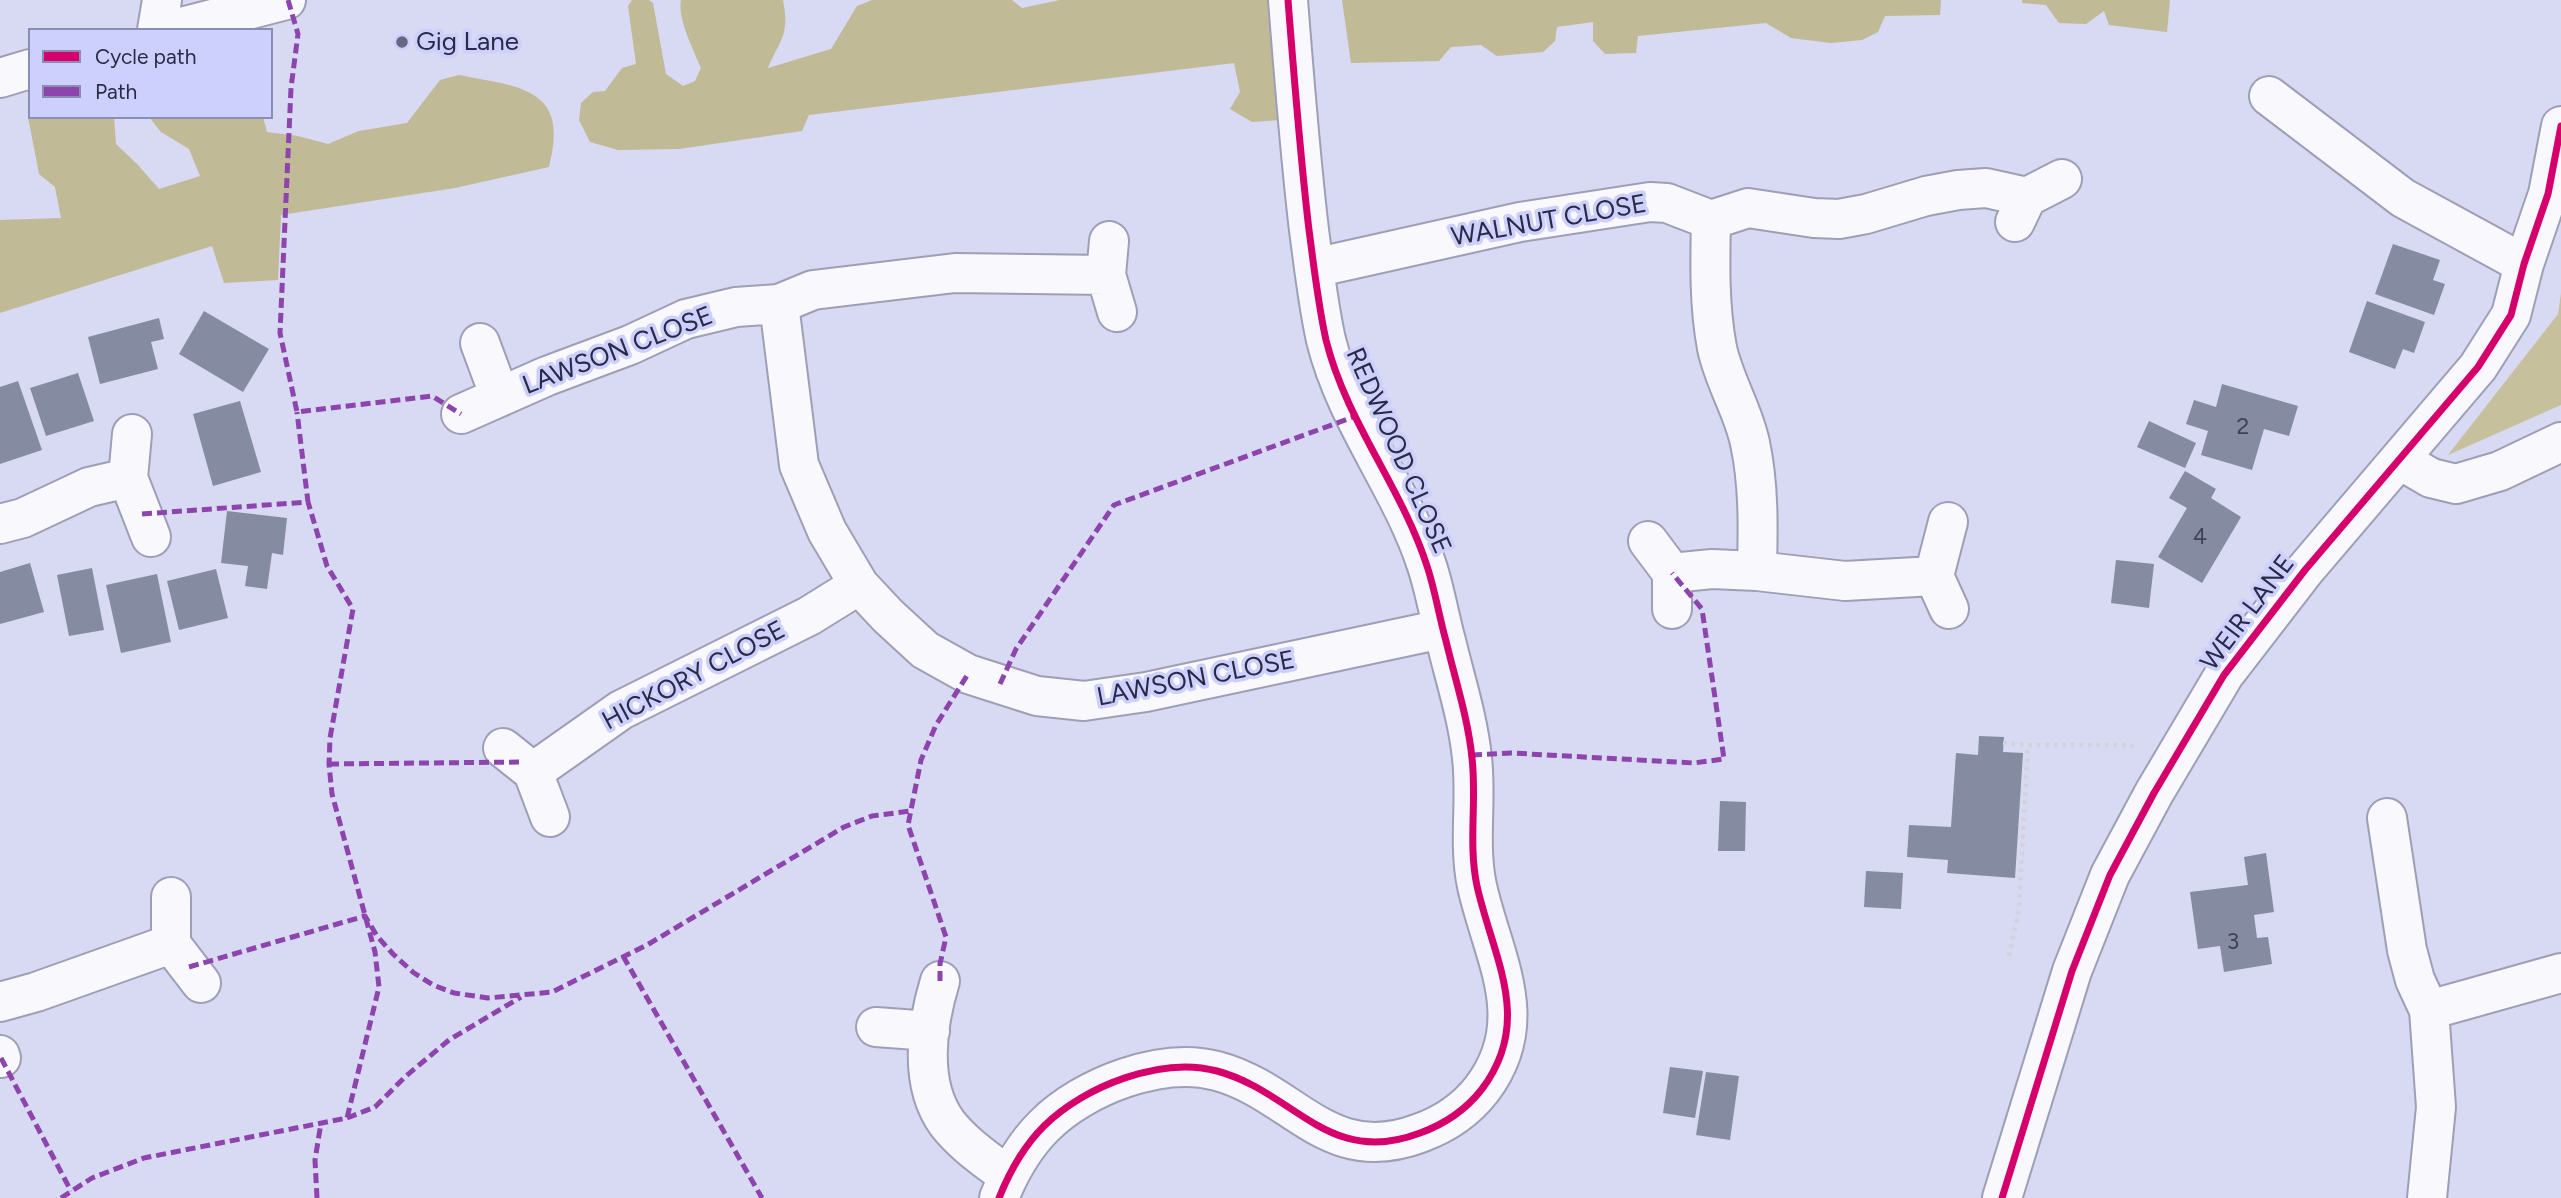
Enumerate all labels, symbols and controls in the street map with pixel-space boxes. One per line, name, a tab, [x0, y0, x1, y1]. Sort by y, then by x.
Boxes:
place label: Gig Lane	[416, 26, 519, 58]
legend	[28, 28, 273, 119]
marker: Gig Lane	[394, 34, 410, 50]
text: Cycle path	[95, 44, 196, 69]
text: Path	[95, 79, 137, 104]
street label: WALNUT CLOSE	[1449, 188, 1649, 254]
street label: LAWSON CLOSE	[518, 300, 718, 402]
street label: REDWOOD CLOSE	[1339, 343, 1457, 559]
house number: 2	[2237, 413, 2249, 441]
house number: 4	[2193, 523, 2207, 551]
street label: WEIR LANE	[2194, 549, 2302, 677]
street label: HICKORY CLOSE	[597, 615, 791, 737]
street label: LAWSON CLOSE	[1094, 644, 1298, 714]
house number: 3	[2227, 928, 2239, 956]

